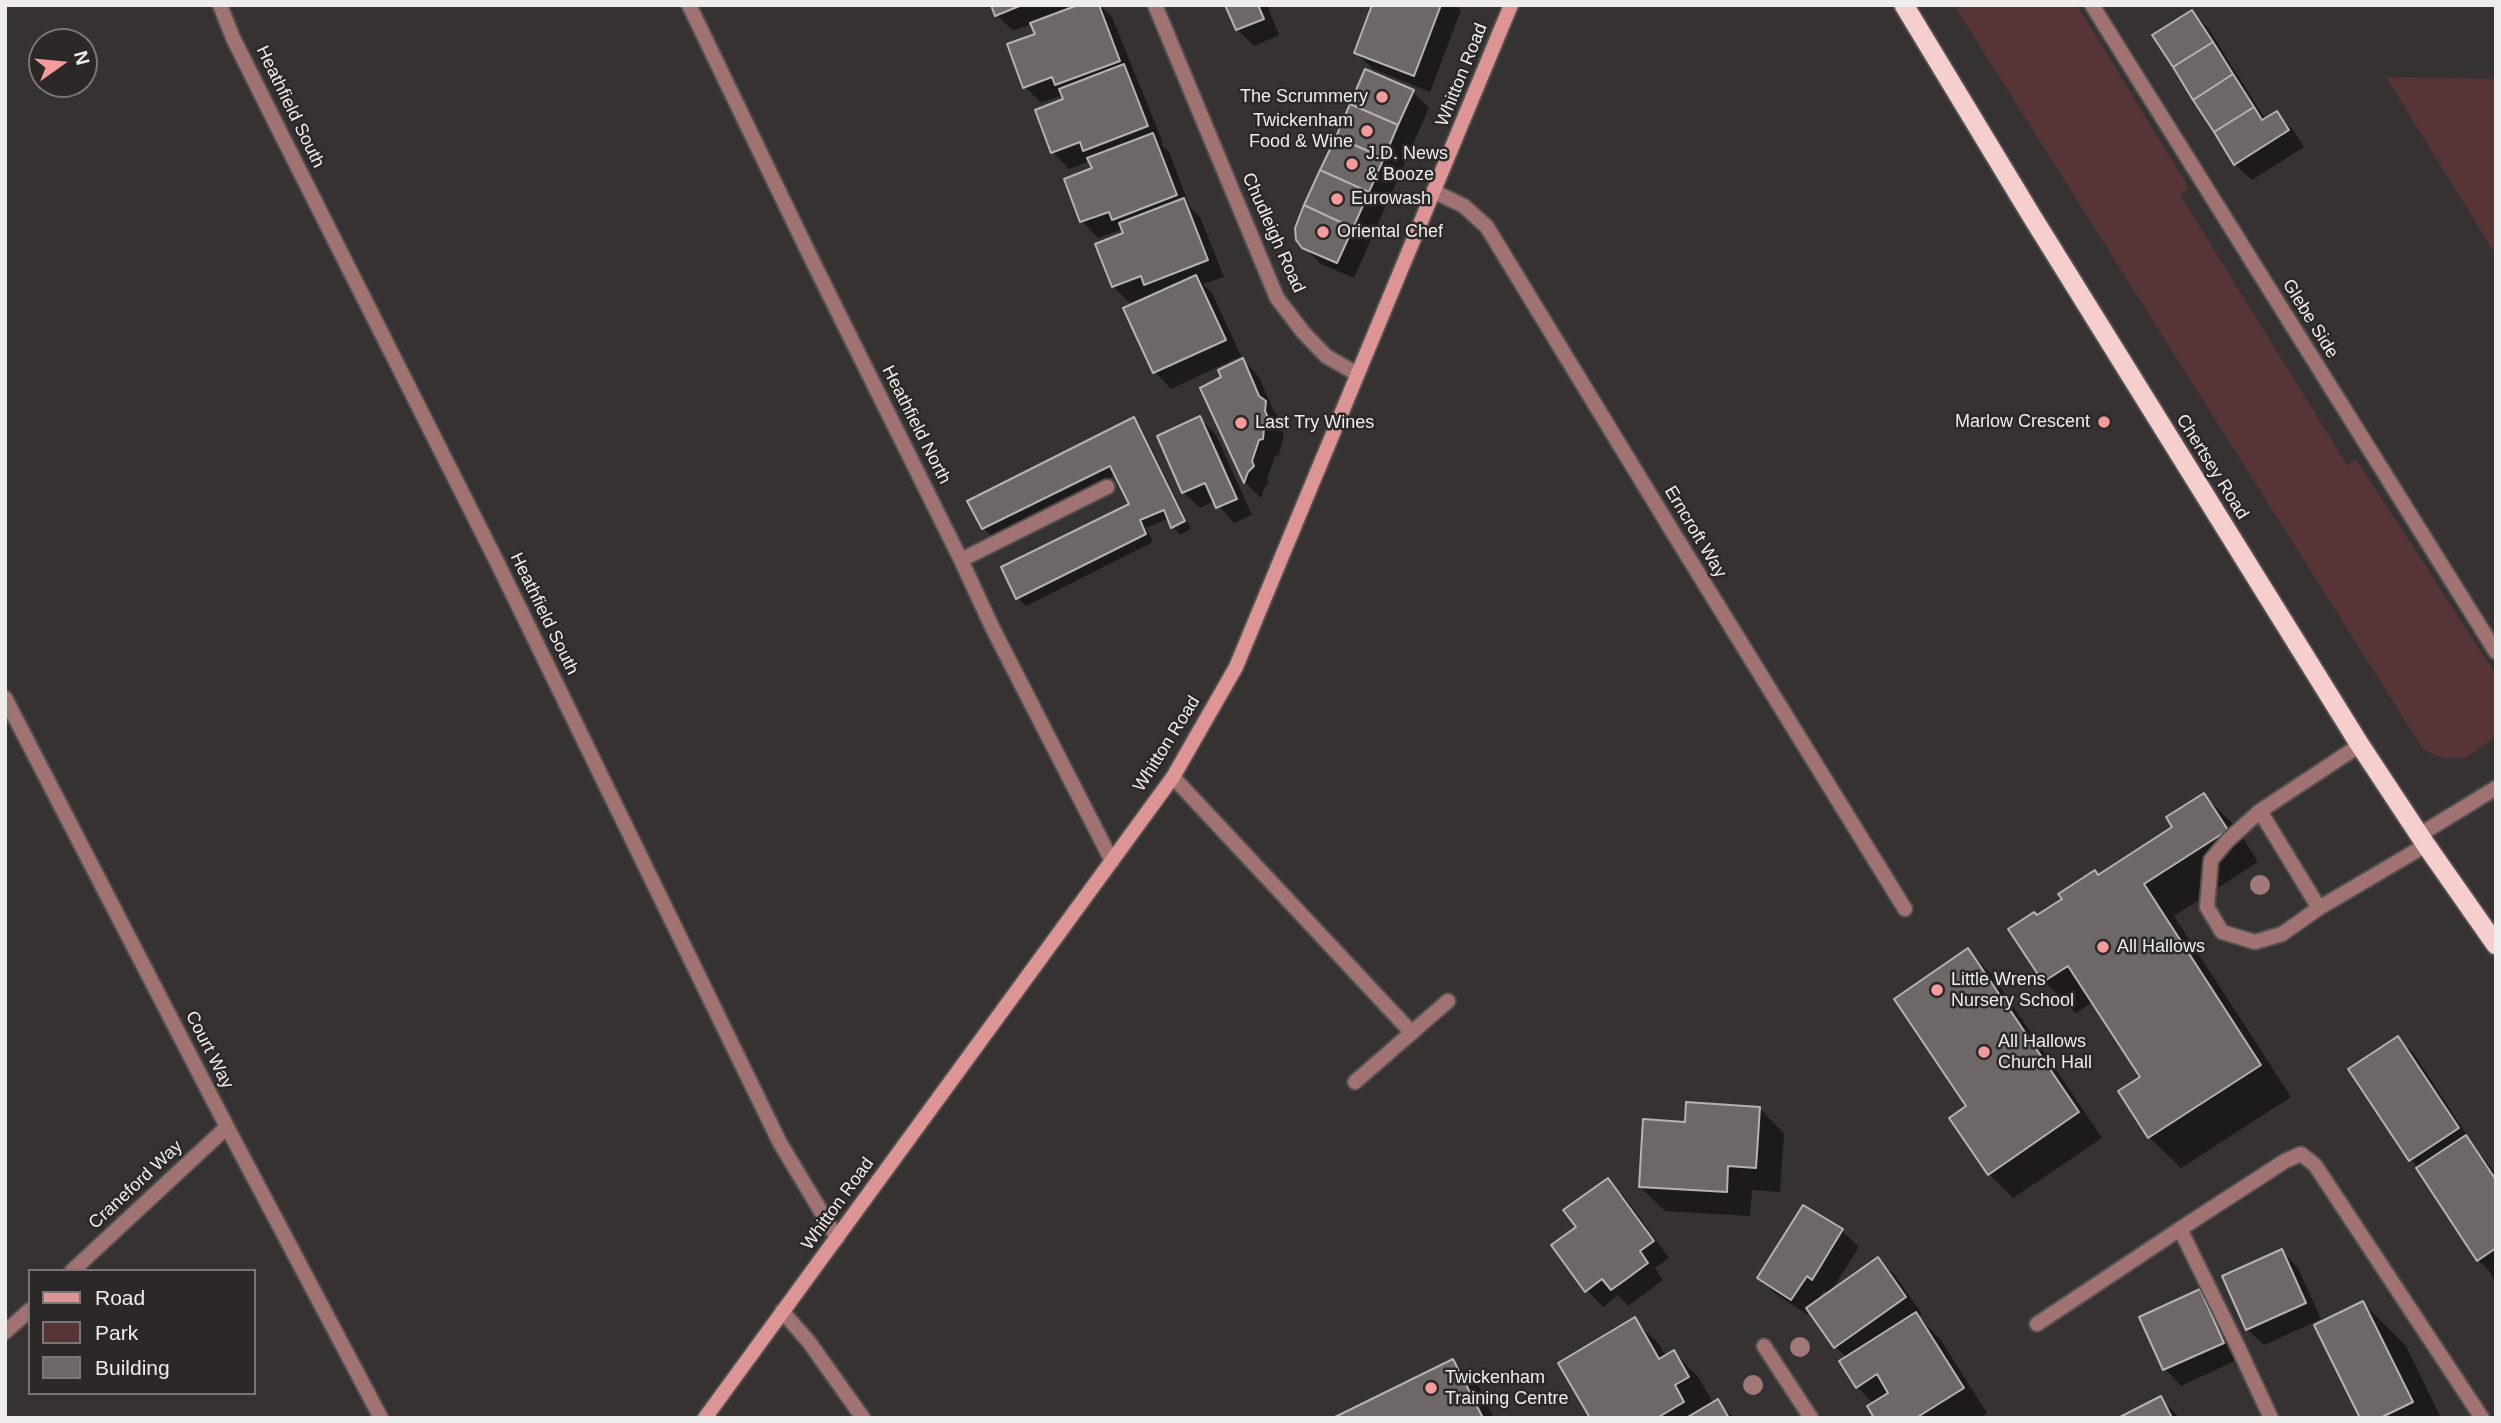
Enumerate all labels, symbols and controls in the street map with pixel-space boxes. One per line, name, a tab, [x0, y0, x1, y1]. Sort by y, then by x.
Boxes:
street label: Whitton Road	[1432, 20, 1492, 130]
north arrow	[28, 28, 98, 98]
street label: Heathfield South	[251, 42, 329, 172]
text: N	[70, 49, 94, 67]
place label: The Scrummery	[1240, 86, 1368, 108]
marker: The Scrummery	[1374, 89, 1390, 105]
place label: Twickenham Food & Wine	[1249, 110, 1353, 152]
marker: Twickenham Food & Wine	[1359, 123, 1375, 139]
place label: J.D. News & Booze	[1366, 143, 1448, 186]
marker: J.D. News & Booze	[1344, 156, 1360, 172]
street label: Chudleigh Road	[1237, 170, 1309, 296]
place label: Eurowash	[1351, 188, 1431, 210]
marker: Eurowash	[1329, 191, 1345, 207]
place label: Oriental Chef	[1337, 221, 1443, 243]
marker: Oriental Chef	[1315, 224, 1331, 240]
street label: Glebe Side	[2277, 276, 2343, 362]
street label: Heathfield North	[877, 362, 955, 488]
street label: Chertsey Road	[2171, 410, 2253, 524]
place label: Marlow Crescent	[1955, 411, 2090, 433]
place label: Last Try Wines	[1255, 412, 1374, 434]
marker: Marlow Crescent	[2096, 414, 2112, 430]
marker: Last Try Wines	[1233, 415, 1249, 431]
street label: Erncroft Way	[1659, 482, 1731, 582]
street label: Heathfield South	[505, 549, 583, 679]
street label: Whitton Road	[1129, 692, 1205, 796]
place label: All Hallows	[2117, 936, 2205, 958]
marker: All Hallows	[2095, 939, 2111, 955]
place label: Little Wrens Nursery School	[1951, 969, 2074, 1012]
marker: Little Wrens Nursery School	[1929, 982, 1945, 998]
street label: Court Way	[180, 1008, 238, 1092]
place label: All Hallows Church Hall	[1998, 1031, 2092, 1074]
marker: All Hallows Church Hall	[1976, 1044, 1992, 1060]
street label: Craneford Way	[85, 1136, 187, 1234]
street label: Whitton Road	[797, 1154, 879, 1254]
legend	[28, 1269, 256, 1395]
text: Road	[95, 1286, 145, 1309]
text: Park	[95, 1321, 138, 1344]
text: Building	[95, 1356, 170, 1379]
place label: Twickenham Training Centre	[1445, 1367, 1568, 1410]
marker: Twickenham Training Centre	[1423, 1380, 1439, 1396]

